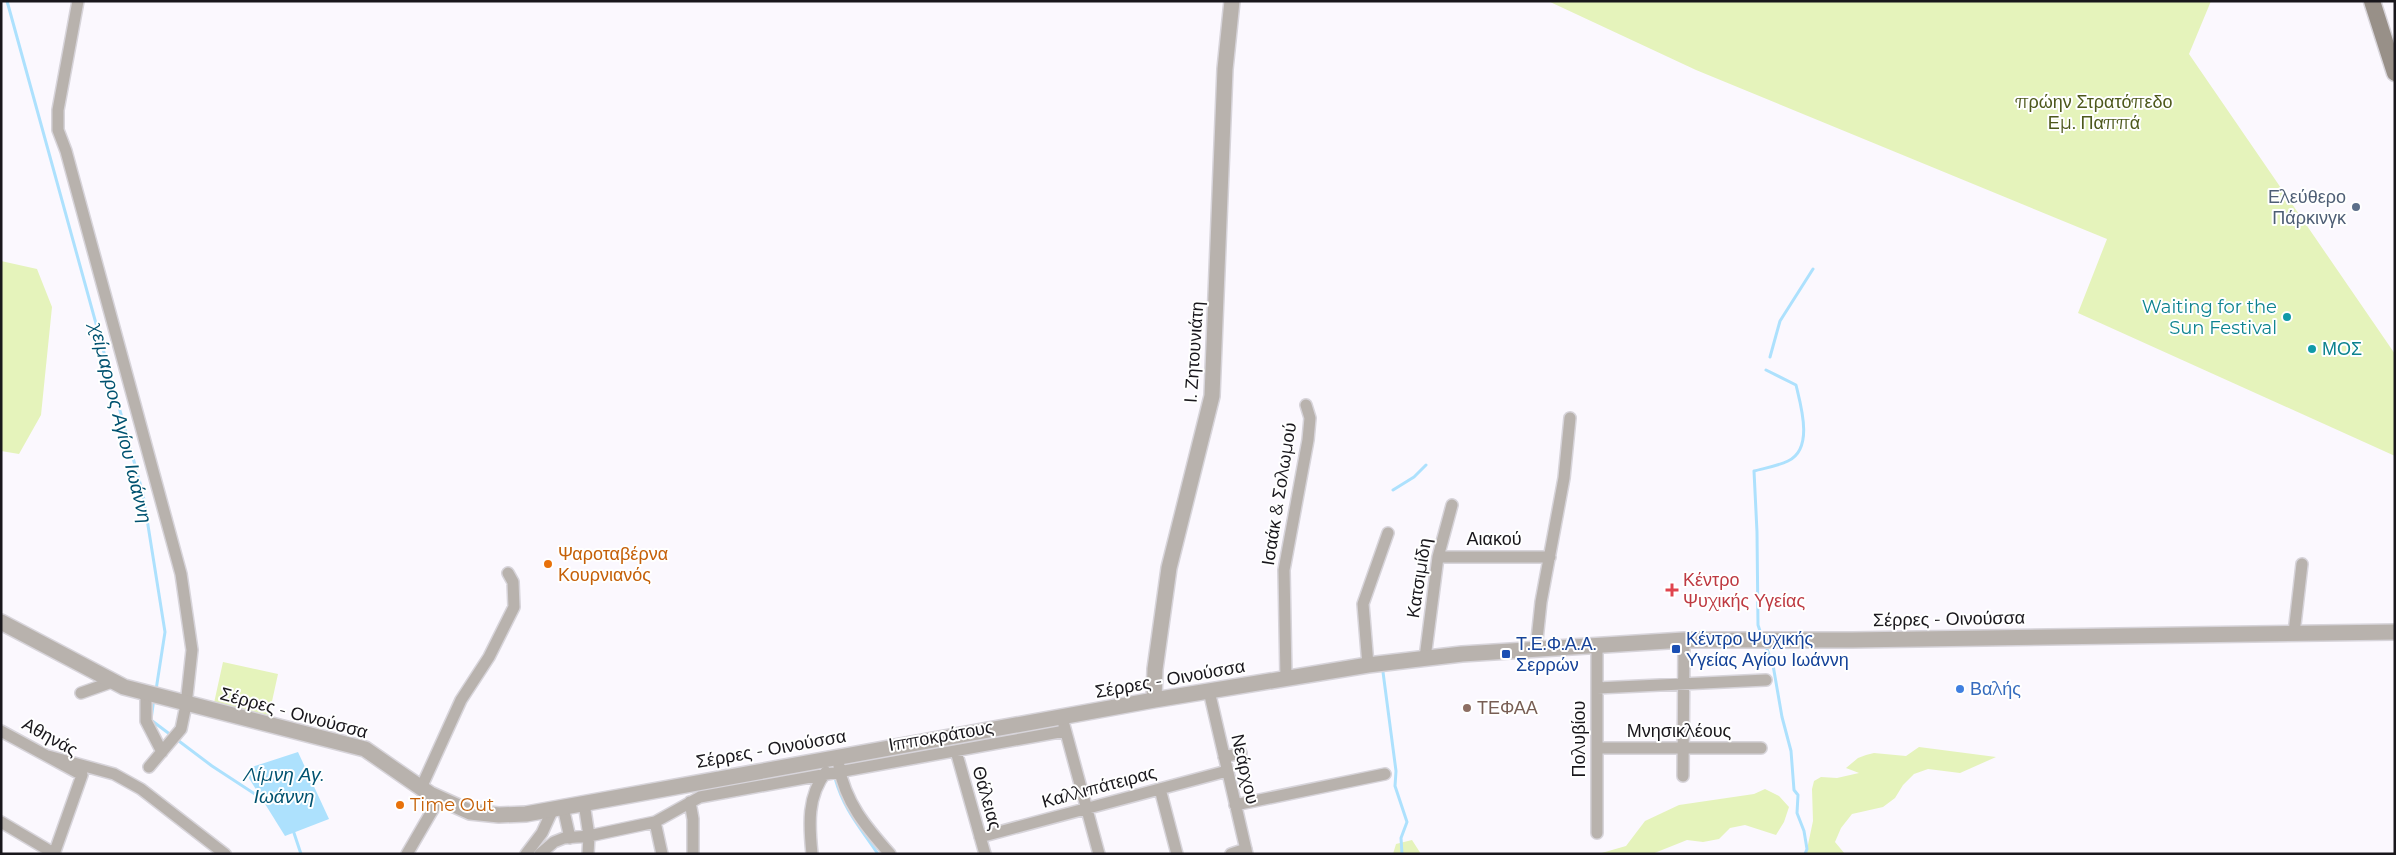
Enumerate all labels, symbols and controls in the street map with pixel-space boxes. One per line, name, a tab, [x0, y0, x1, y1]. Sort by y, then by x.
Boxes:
park label: πρώην Στρατόπεδο Εμ. Παππά	[2014, 91, 2173, 134]
place label: Ελεύθερο Πάρκινγκ	[2268, 186, 2347, 229]
marker: Ελεύθερο Πάρκινγκ	[2350, 201, 2362, 213]
place label: Waiting for the Sun Festival	[2142, 296, 2277, 339]
street label: Ι. Ζητουνιάτη	[1179, 300, 1209, 404]
marker: Waiting for the Sun Festival	[2281, 311, 2293, 323]
water label: χείμαρρος Αγίου Ιωάννη	[84, 319, 157, 525]
place label: ΜΟΣ	[2322, 338, 2362, 360]
marker: ΜΟΣ	[2306, 343, 2318, 355]
street label: Ισαάκ & Σολωμού	[1257, 421, 1301, 567]
street label: Αιακού	[1466, 528, 1522, 550]
street label: Κατσιμίδη	[1402, 537, 1436, 619]
place label: Ψαροταβέρνα Κουρνιανός	[558, 543, 668, 586]
marker: Ψαροταβέρνα Κουρνιανός	[542, 558, 554, 570]
place label: Κέντρο Ψυχικής Υγείας	[1683, 569, 1805, 612]
marker: Κέντρο Ψυχικής Υγείας	[1665, 583, 1679, 597]
street label: Σέρρες - Οινούσσα	[1873, 607, 2025, 631]
place label: Κέντρο Ψυχικής Υγείας Αγίου Ιωάννη	[1686, 628, 1849, 671]
place label: Τ.Ε.Φ.Α.Α. Σερρών	[1516, 633, 1596, 676]
marker: Κέντρο Ψυχικής Υγείας Αγίου Ιωάννη	[1670, 643, 1682, 655]
marker: Τ.Ε.Φ.Α.Α. Σερρών	[1500, 648, 1512, 660]
street label: Σέρρες - Οινούσσα	[1093, 655, 1247, 703]
place label: Βαλής	[1970, 678, 2021, 700]
street label: Σέρρες - Οινούσσα	[218, 683, 370, 743]
marker: Βαλής	[1954, 683, 1966, 695]
place label: ΤΕΦΑΑ	[1477, 697, 1538, 719]
street label: Πολυβίου	[1568, 701, 1590, 777]
marker: ΤΕΦΑΑ	[1461, 702, 1473, 714]
street label: Αθηνάς	[18, 713, 82, 761]
street label: Ιπποκράτους	[887, 716, 995, 756]
street label: Μνησικλέους	[1627, 720, 1732, 742]
street label: Σέρρες - Οινούσσα	[694, 725, 848, 773]
street label: Νεάρχου	[1226, 732, 1264, 806]
street label: Καλλιπάτειρας	[1039, 761, 1159, 813]
water label: Λίμνη Αγ. Ιωάννη	[242, 763, 325, 808]
street label: Θάλειας	[967, 764, 1007, 833]
place label: Time Out	[410, 794, 494, 816]
marker: Time Out	[394, 799, 406, 811]

